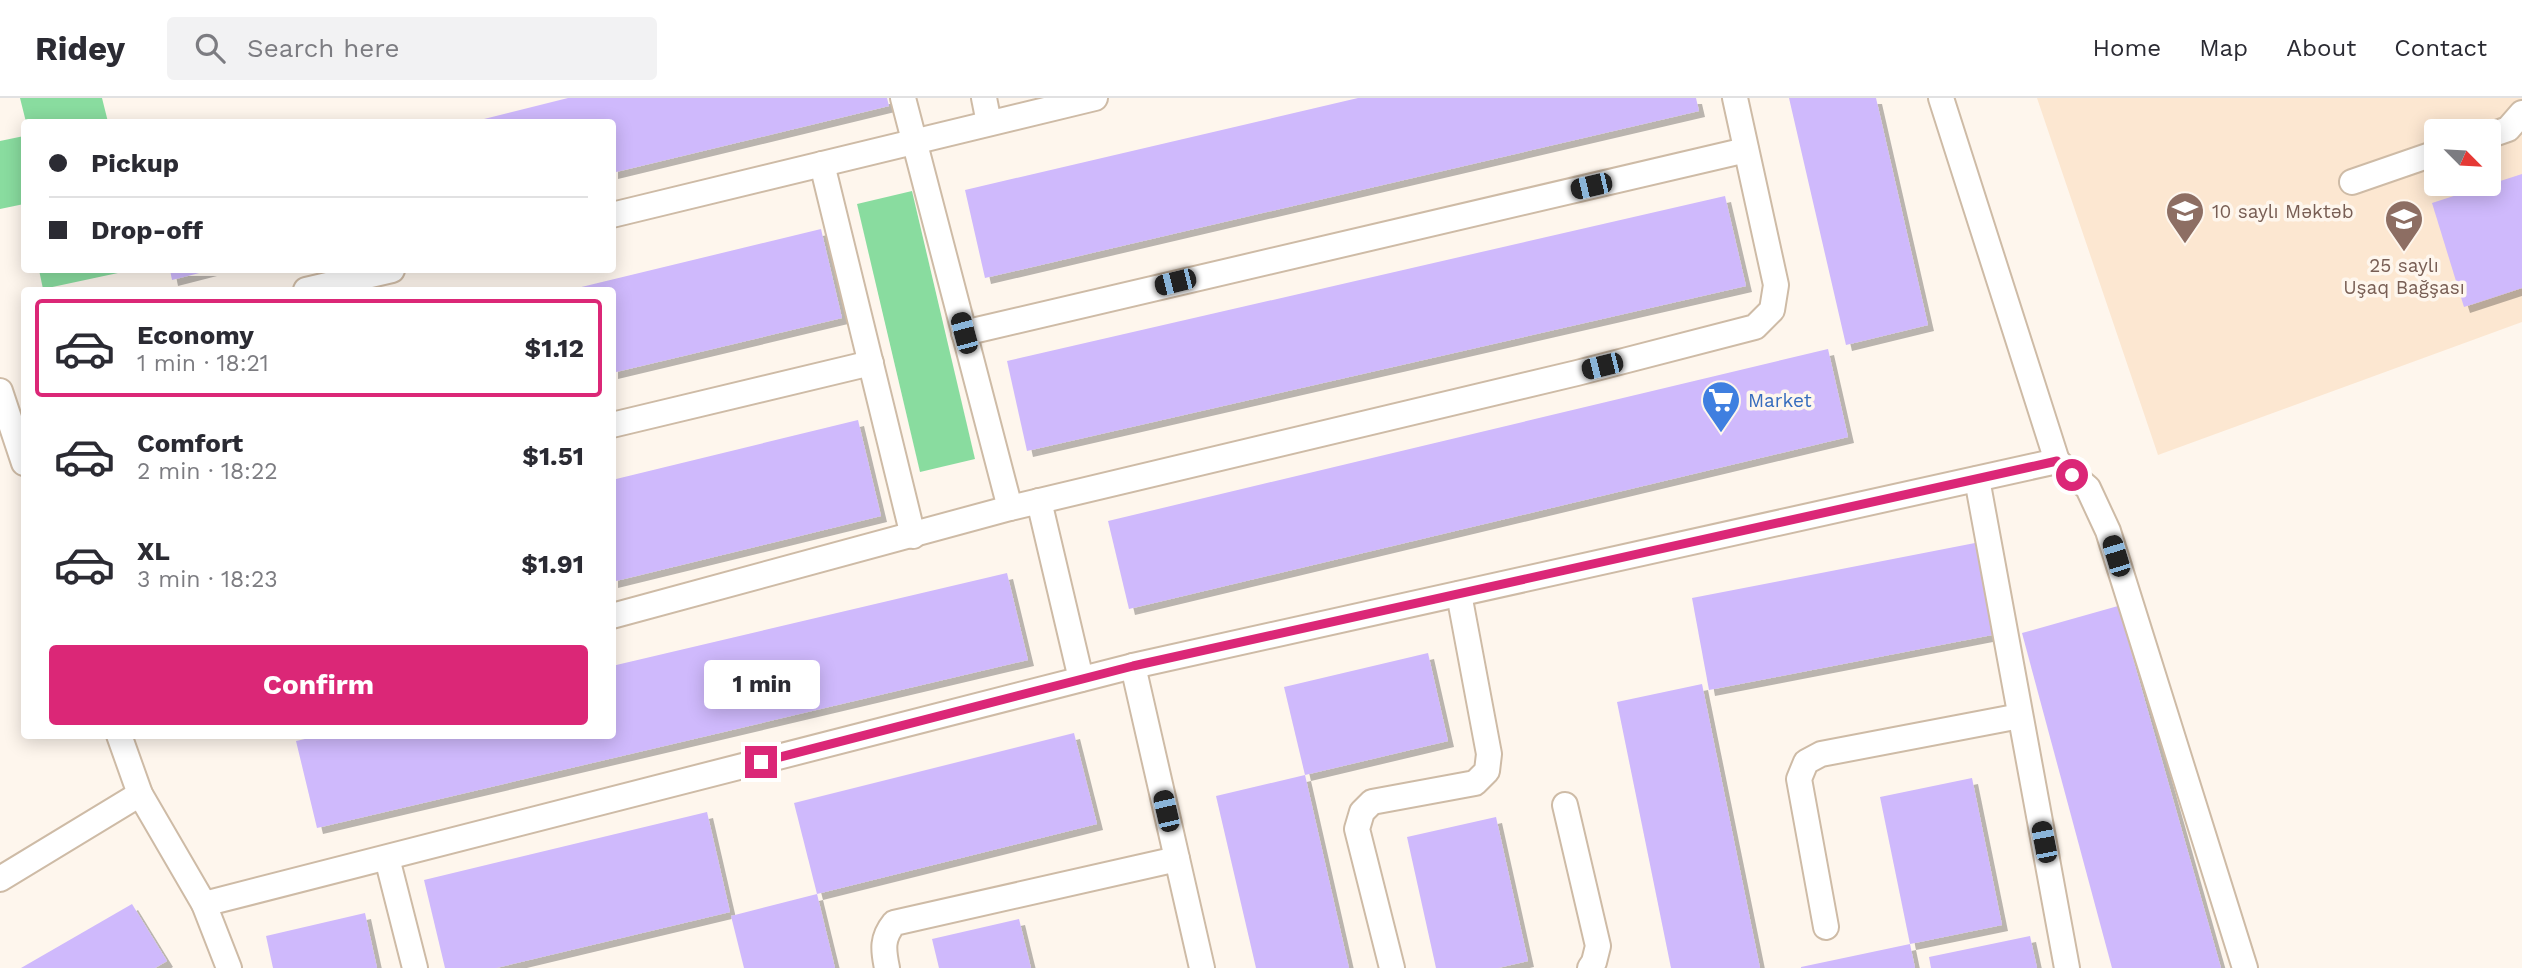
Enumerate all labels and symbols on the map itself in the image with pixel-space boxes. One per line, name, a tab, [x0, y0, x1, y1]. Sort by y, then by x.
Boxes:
north arrow	[2424, 119, 2501, 196]
car	[1569, 171, 1614, 201]
school or university icon: 10 saylı Məktəb	[2164, 190, 2206, 245]
school or university icon: 25 saylı Uşaq Bağşası	[2383, 198, 2425, 253]
place label: 10 saylı Məktəb	[2212, 200, 2354, 223]
place label: 25 saylı Uşaq Bağşası	[2343, 254, 2465, 299]
car	[1153, 267, 1198, 297]
car	[949, 310, 980, 356]
car	[1580, 351, 1625, 381]
supermarket icon: Market	[1700, 379, 1742, 434]
place label: Market	[1748, 389, 1812, 412]
route start	[2056, 459, 2088, 491]
car	[2100, 533, 2133, 579]
callout: 1 min	[703, 660, 819, 710]
route end	[745, 746, 777, 778]
car	[1152, 788, 1181, 834]
car	[2030, 819, 2059, 865]

